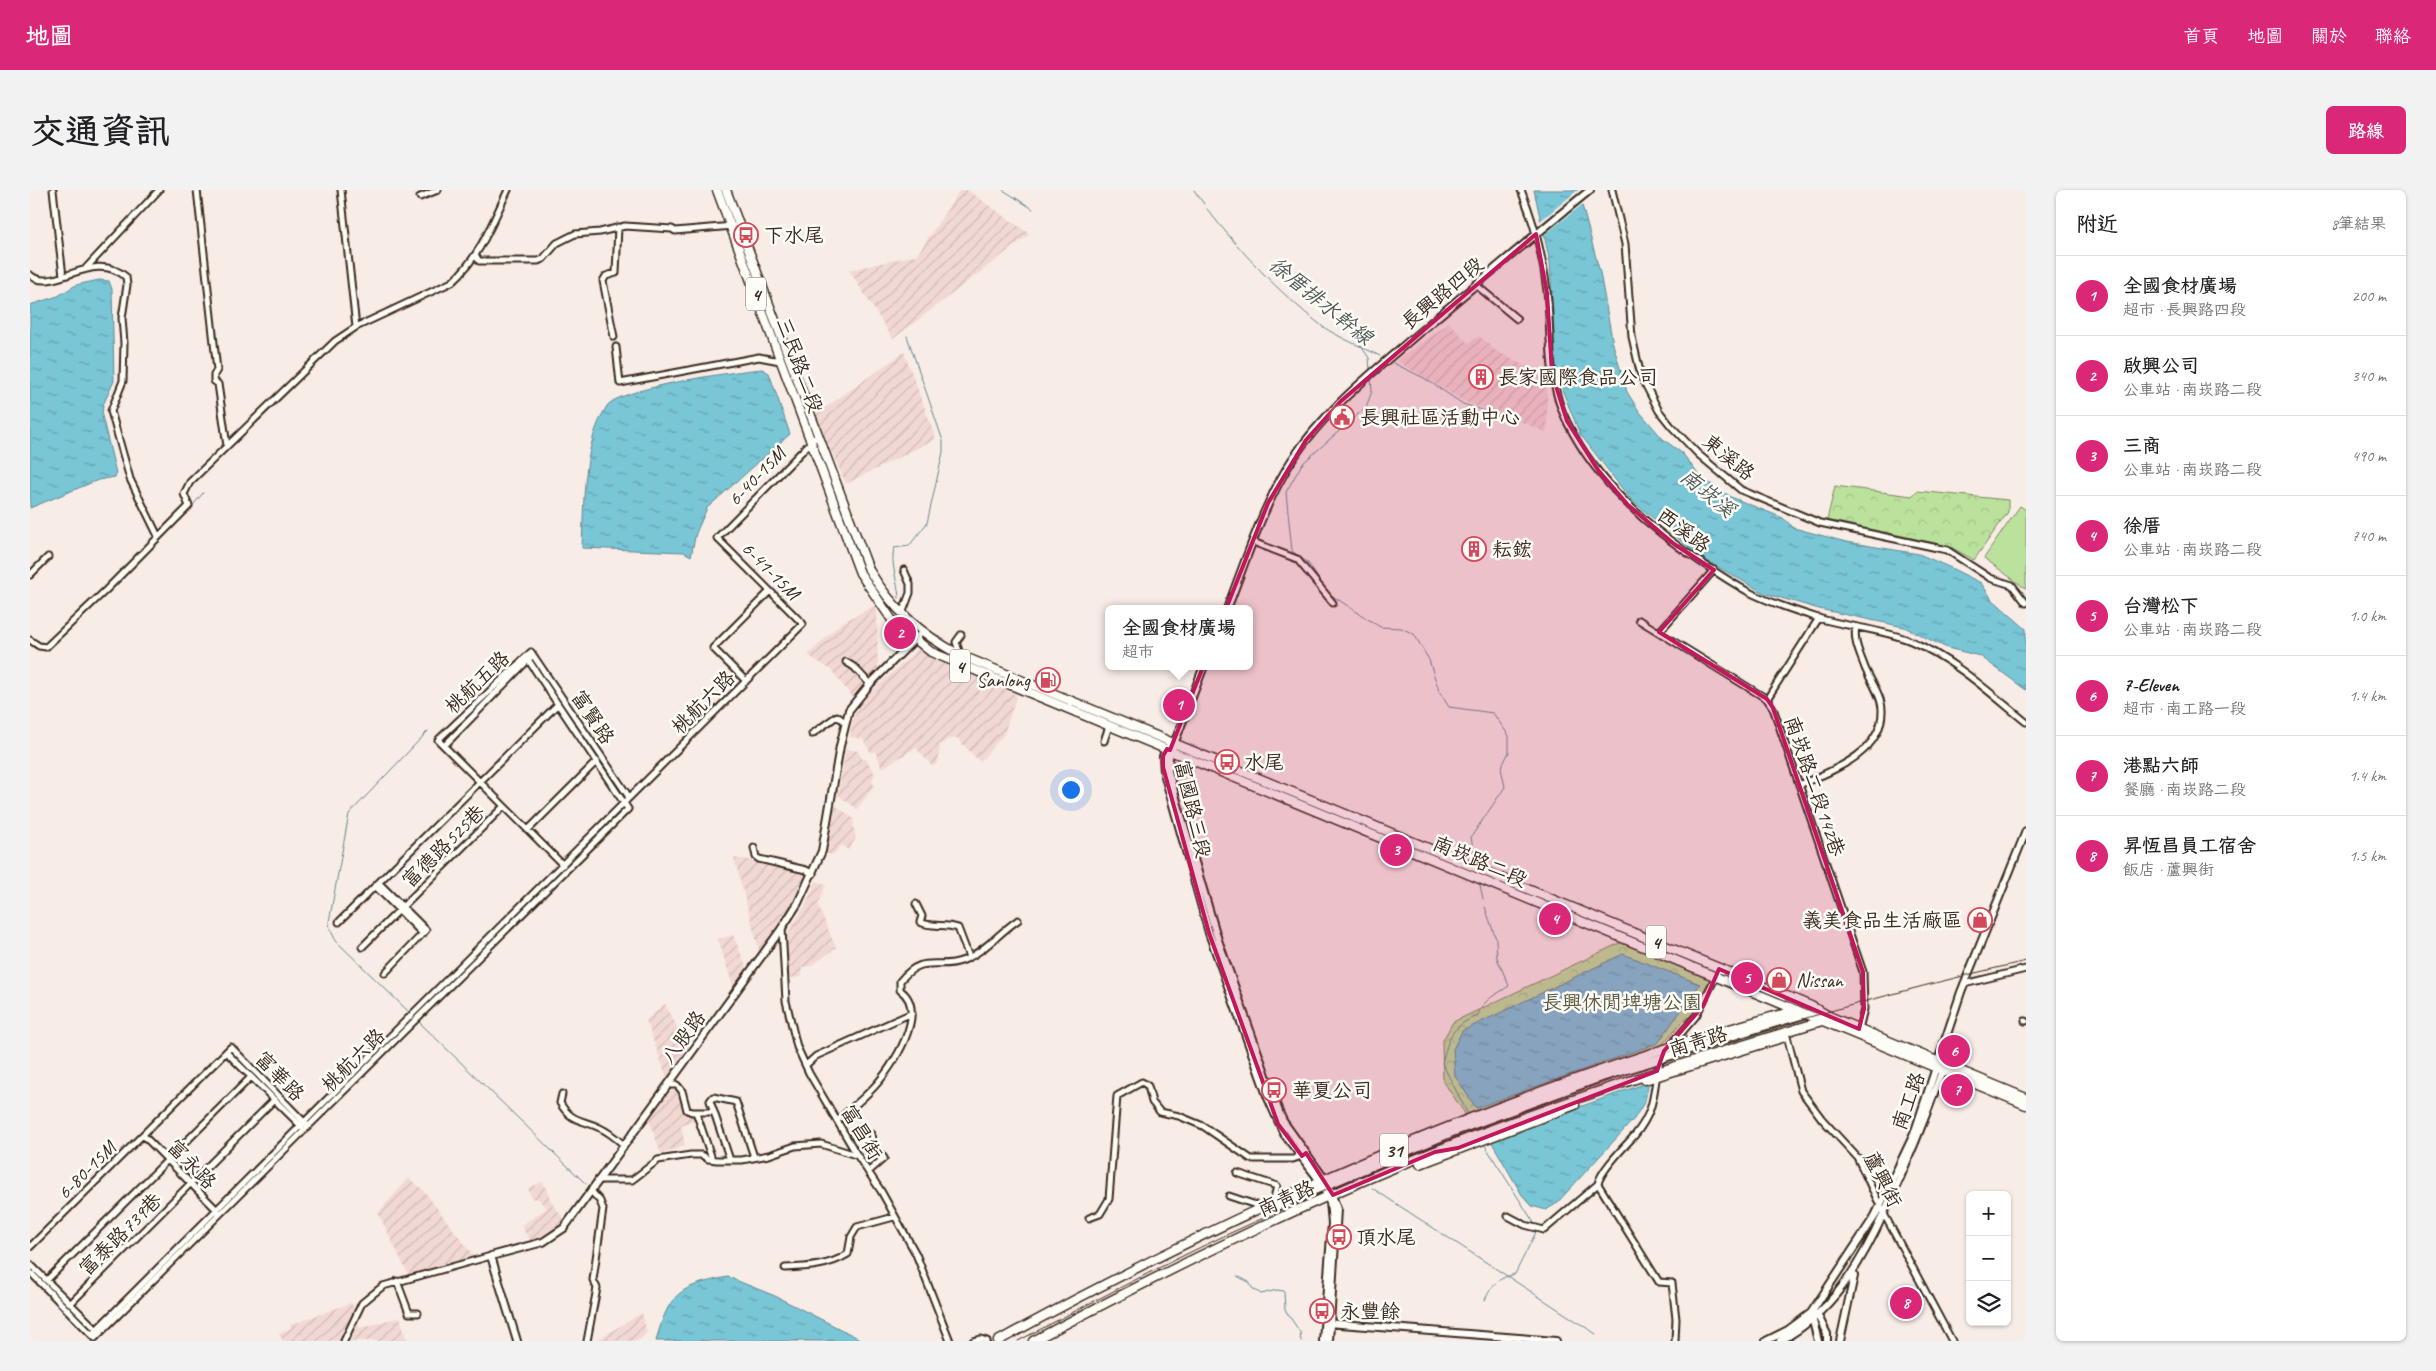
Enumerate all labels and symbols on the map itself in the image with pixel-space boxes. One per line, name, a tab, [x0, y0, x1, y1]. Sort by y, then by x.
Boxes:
bus stop icon: 下水尾	[733, 222, 759, 248]
place label: 下水尾	[764, 223, 824, 248]
water label: 徐厝排水幹線	[1264, 251, 1379, 351]
street label: 長興路四段	[1396, 252, 1489, 335]
road number: 4	[746, 278, 766, 310]
street label: 三民路二段	[771, 314, 828, 416]
building icon: 長家國際食品公司	[1468, 364, 1494, 390]
place label: 長家國際食品公司	[1498, 365, 1658, 390]
public building icon: 長興社區活動中心	[1329, 404, 1355, 430]
place label: 長興社區活動中心	[1360, 405, 1520, 430]
street label: 東溪路	[1698, 429, 1761, 487]
street label: 6-40-15M	[722, 440, 792, 511]
water label: 南崁溪	[1675, 463, 1741, 524]
street label: 西溪路	[1652, 502, 1716, 559]
street label: 6-41-15M	[736, 536, 806, 606]
building icon: 耘鋐	[1461, 536, 1487, 562]
place label: 耘鋐	[1492, 537, 1532, 562]
pin: 2	[884, 614, 916, 652]
street label: 桃航五路	[440, 645, 516, 719]
road number: 4	[950, 650, 970, 682]
street label: 桃航六路	[666, 665, 741, 739]
fuel station icon: Sanlong	[1035, 667, 1061, 693]
place label: Sanlong	[976, 668, 1031, 693]
street label: 富賢路	[565, 685, 620, 750]
pin: 1	[1163, 686, 1195, 724]
street label: 南崁路二段142巷	[1779, 713, 1851, 861]
bus stop icon: 水尾	[1214, 749, 1240, 775]
place label: 水尾	[1244, 750, 1284, 775]
street label: 富國路三段	[1169, 758, 1216, 861]
your location	[1058, 777, 1084, 803]
street label: 富德路525巷	[397, 799, 491, 893]
street label: 南崁路二段	[1429, 830, 1531, 893]
pin: 3	[1380, 831, 1412, 869]
pin: 4	[1539, 900, 1571, 938]
shop icon: 義美食品生活廠區	[1967, 907, 1993, 933]
place label: 義美食品生活廠區	[1802, 908, 1962, 933]
road number: 4	[1646, 926, 1666, 959]
pin: 5	[1731, 959, 1763, 997]
shop icon: Nissan	[1766, 967, 1792, 993]
place label: Nissan	[1796, 968, 1844, 993]
park label: 長興休閒埤塘公園	[1542, 990, 1702, 1015]
street label: 八股路	[656, 1005, 712, 1069]
street label: 南青路	[1666, 1020, 1731, 1062]
street label: 桃航六路	[316, 1023, 391, 1097]
pin: 6	[1938, 1032, 1970, 1070]
street label: 富華路	[250, 1046, 310, 1107]
street label: 南工路	[1886, 1068, 1931, 1134]
pin: 7	[1941, 1071, 1973, 1109]
bus stop icon: 華夏公司	[1261, 1077, 1287, 1103]
place label: 華夏公司	[1292, 1078, 1372, 1103]
street label: 富昌街	[835, 1100, 888, 1164]
street label: 富永路	[162, 1134, 222, 1195]
road number: 31	[1380, 1134, 1408, 1166]
street label: 6-80-15M	[52, 1135, 122, 1205]
street label: 蘆興街	[1858, 1147, 1907, 1212]
street label: 南青路	[1254, 1174, 1320, 1222]
street label: 富泰路739巷	[74, 1187, 168, 1281]
bus stop icon: 頂水尾	[1326, 1224, 1352, 1250]
place label: 頂水尾	[1356, 1225, 1416, 1250]
pin: 8	[1890, 1284, 1922, 1322]
bus stop icon: 永豐餘	[1309, 1298, 1335, 1324]
place label: 永豐餘	[1340, 1299, 1400, 1324]

